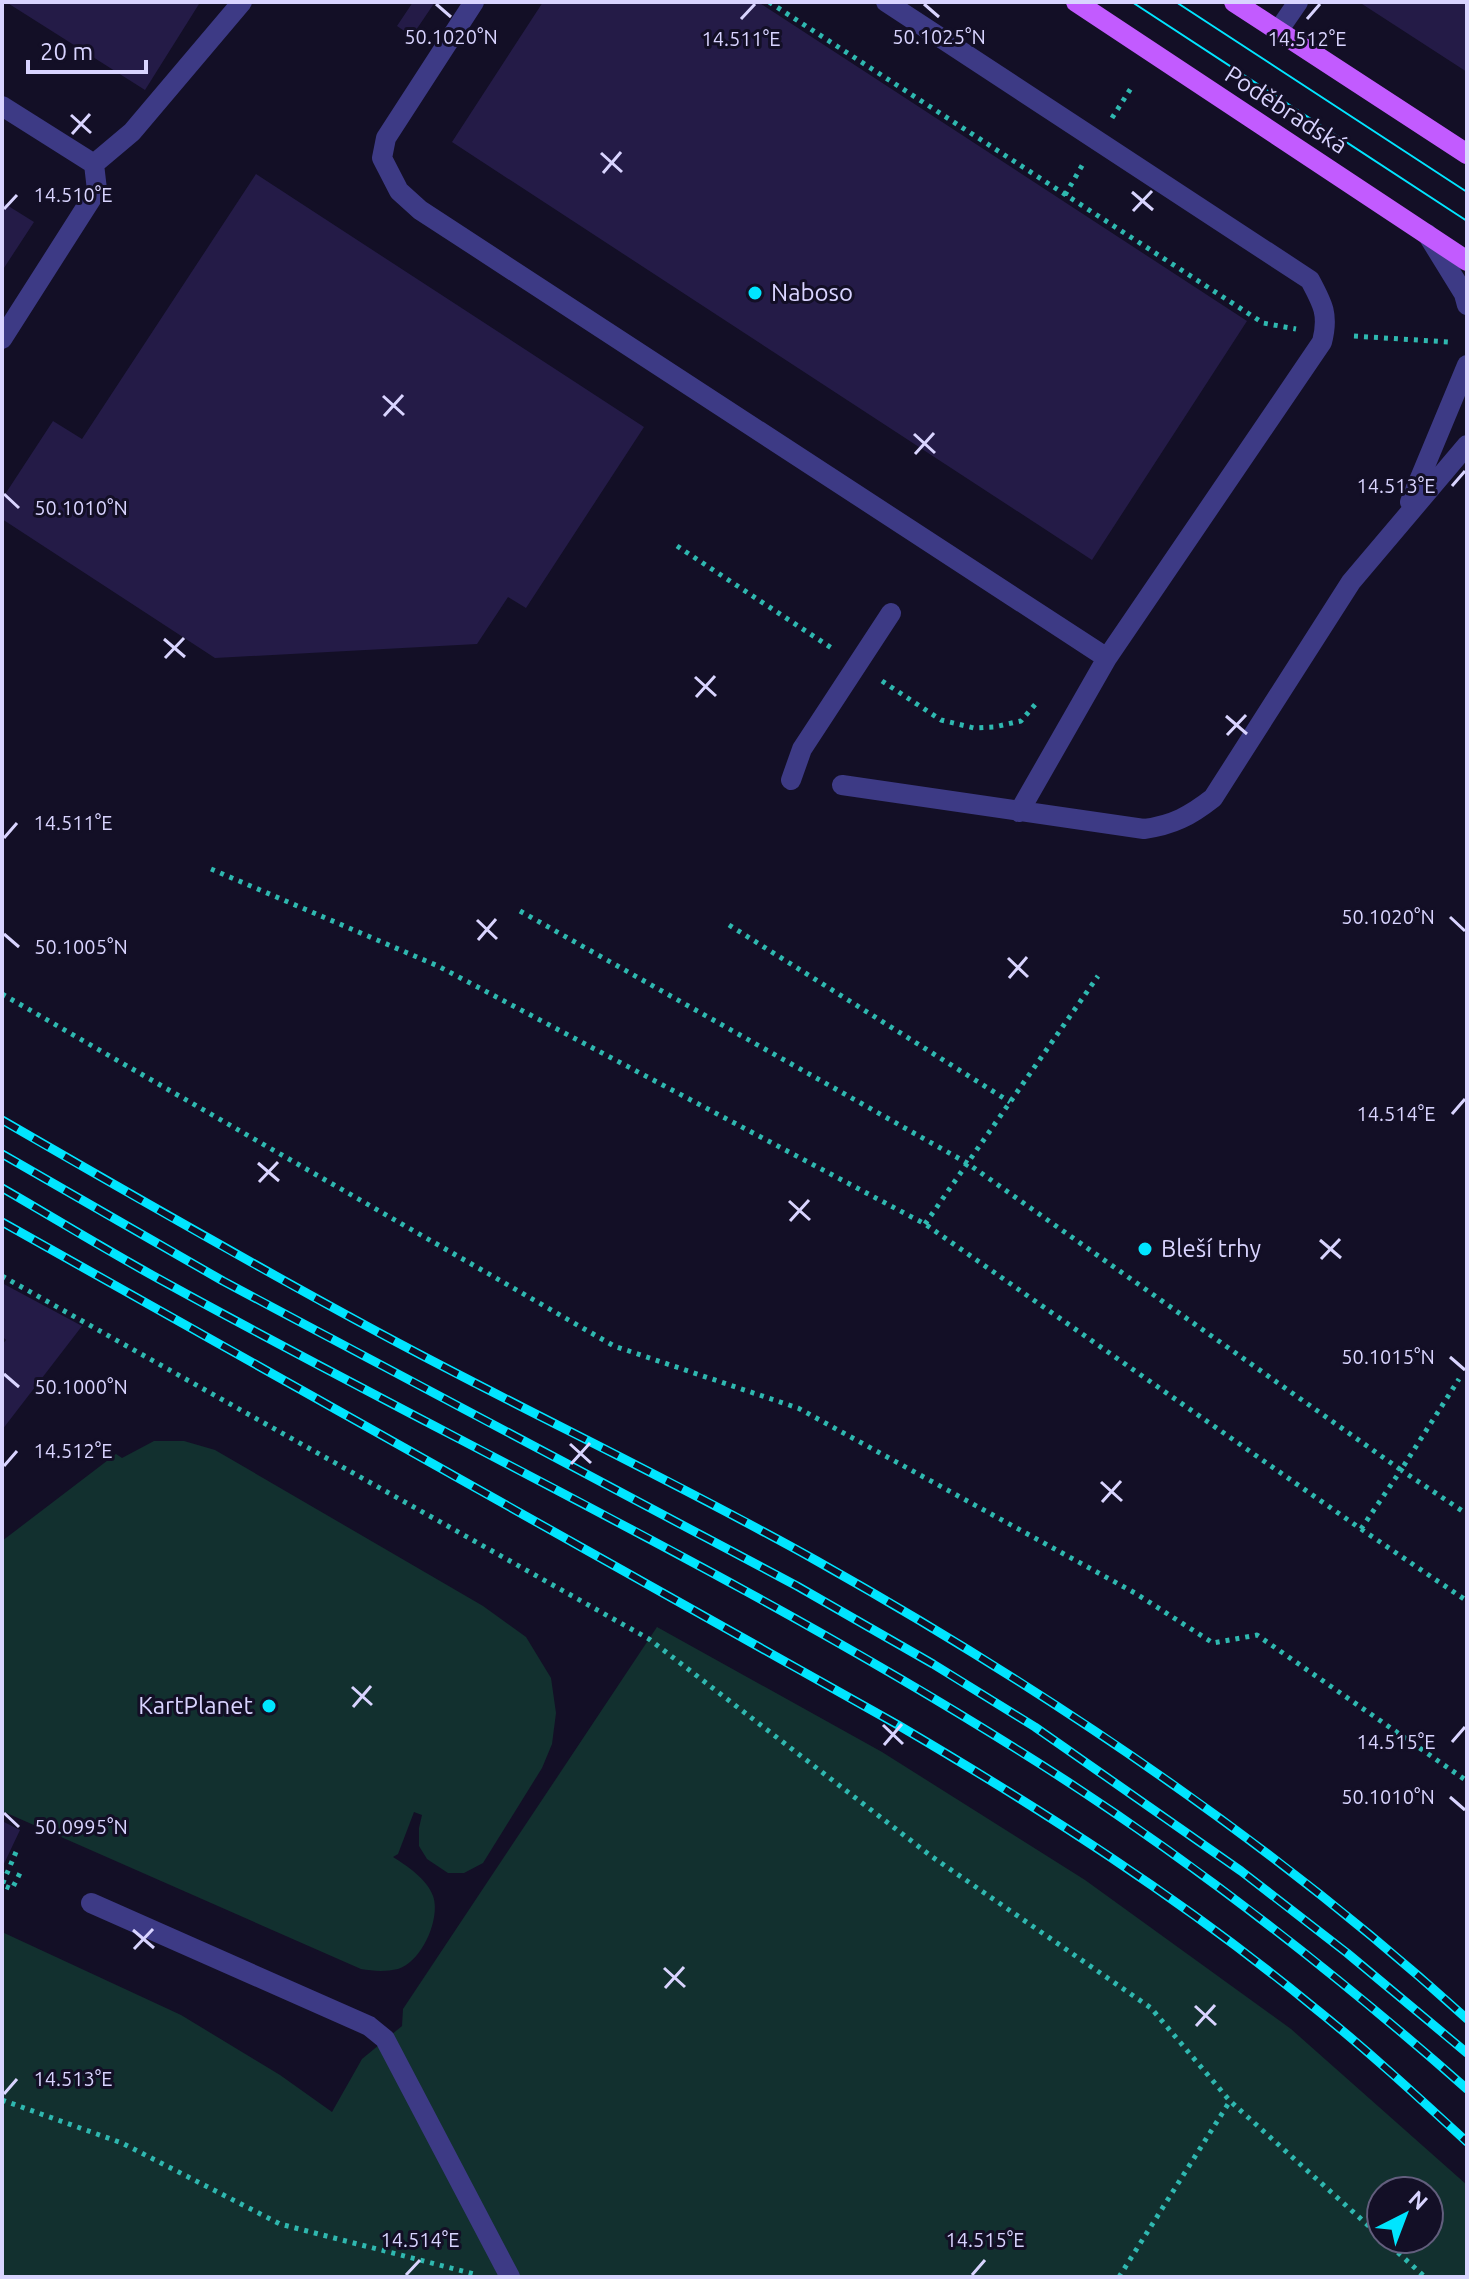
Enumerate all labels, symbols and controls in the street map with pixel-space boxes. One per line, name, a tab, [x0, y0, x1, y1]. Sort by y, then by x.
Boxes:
scale bar	[28, 24, 146, 74]
text: 50.1020°N	[404, 25, 498, 48]
text: 50.1025°N	[892, 25, 986, 48]
text: 14.511°E	[702, 27, 781, 50]
text: 14.512°E	[1268, 27, 1347, 50]
text: 20 m	[40, 38, 93, 65]
street label: Poděbradská	[1220, 60, 1352, 159]
text: 14.510°E	[34, 183, 113, 206]
place label: Naboso	[771, 279, 853, 306]
marker: Naboso	[746, 284, 764, 302]
text: 14.513°E	[1357, 474, 1436, 497]
text: 50.1010°N	[34, 496, 128, 519]
text: 14.511°E	[34, 811, 113, 834]
text: 50.1020°N	[1341, 905, 1435, 928]
text: 50.1005°N	[34, 935, 128, 958]
text: 14.514°E	[1357, 1102, 1436, 1125]
place label: Bleší trhy	[1161, 1235, 1262, 1262]
marker: Bleší trhy	[1136, 1240, 1154, 1258]
text: 50.1015°N	[1341, 1345, 1435, 1368]
text: 50.1000°N	[34, 1375, 128, 1398]
text: 14.512°E	[34, 1439, 113, 1462]
place label: KartPlanet	[138, 1692, 254, 1719]
marker: KartPlanet	[260, 1697, 278, 1715]
text: 14.515°E	[1357, 1730, 1436, 1753]
text: 50.1010°N	[1341, 1785, 1435, 1808]
text: 50.0995°N	[34, 1815, 128, 1838]
text: 14.513°E	[34, 2067, 113, 2090]
north arrow	[1365, 2175, 1445, 2255]
text: N	[1404, 2185, 1433, 2215]
text: 14.514°E	[381, 2228, 460, 2251]
text: 14.515°E	[946, 2228, 1025, 2251]

